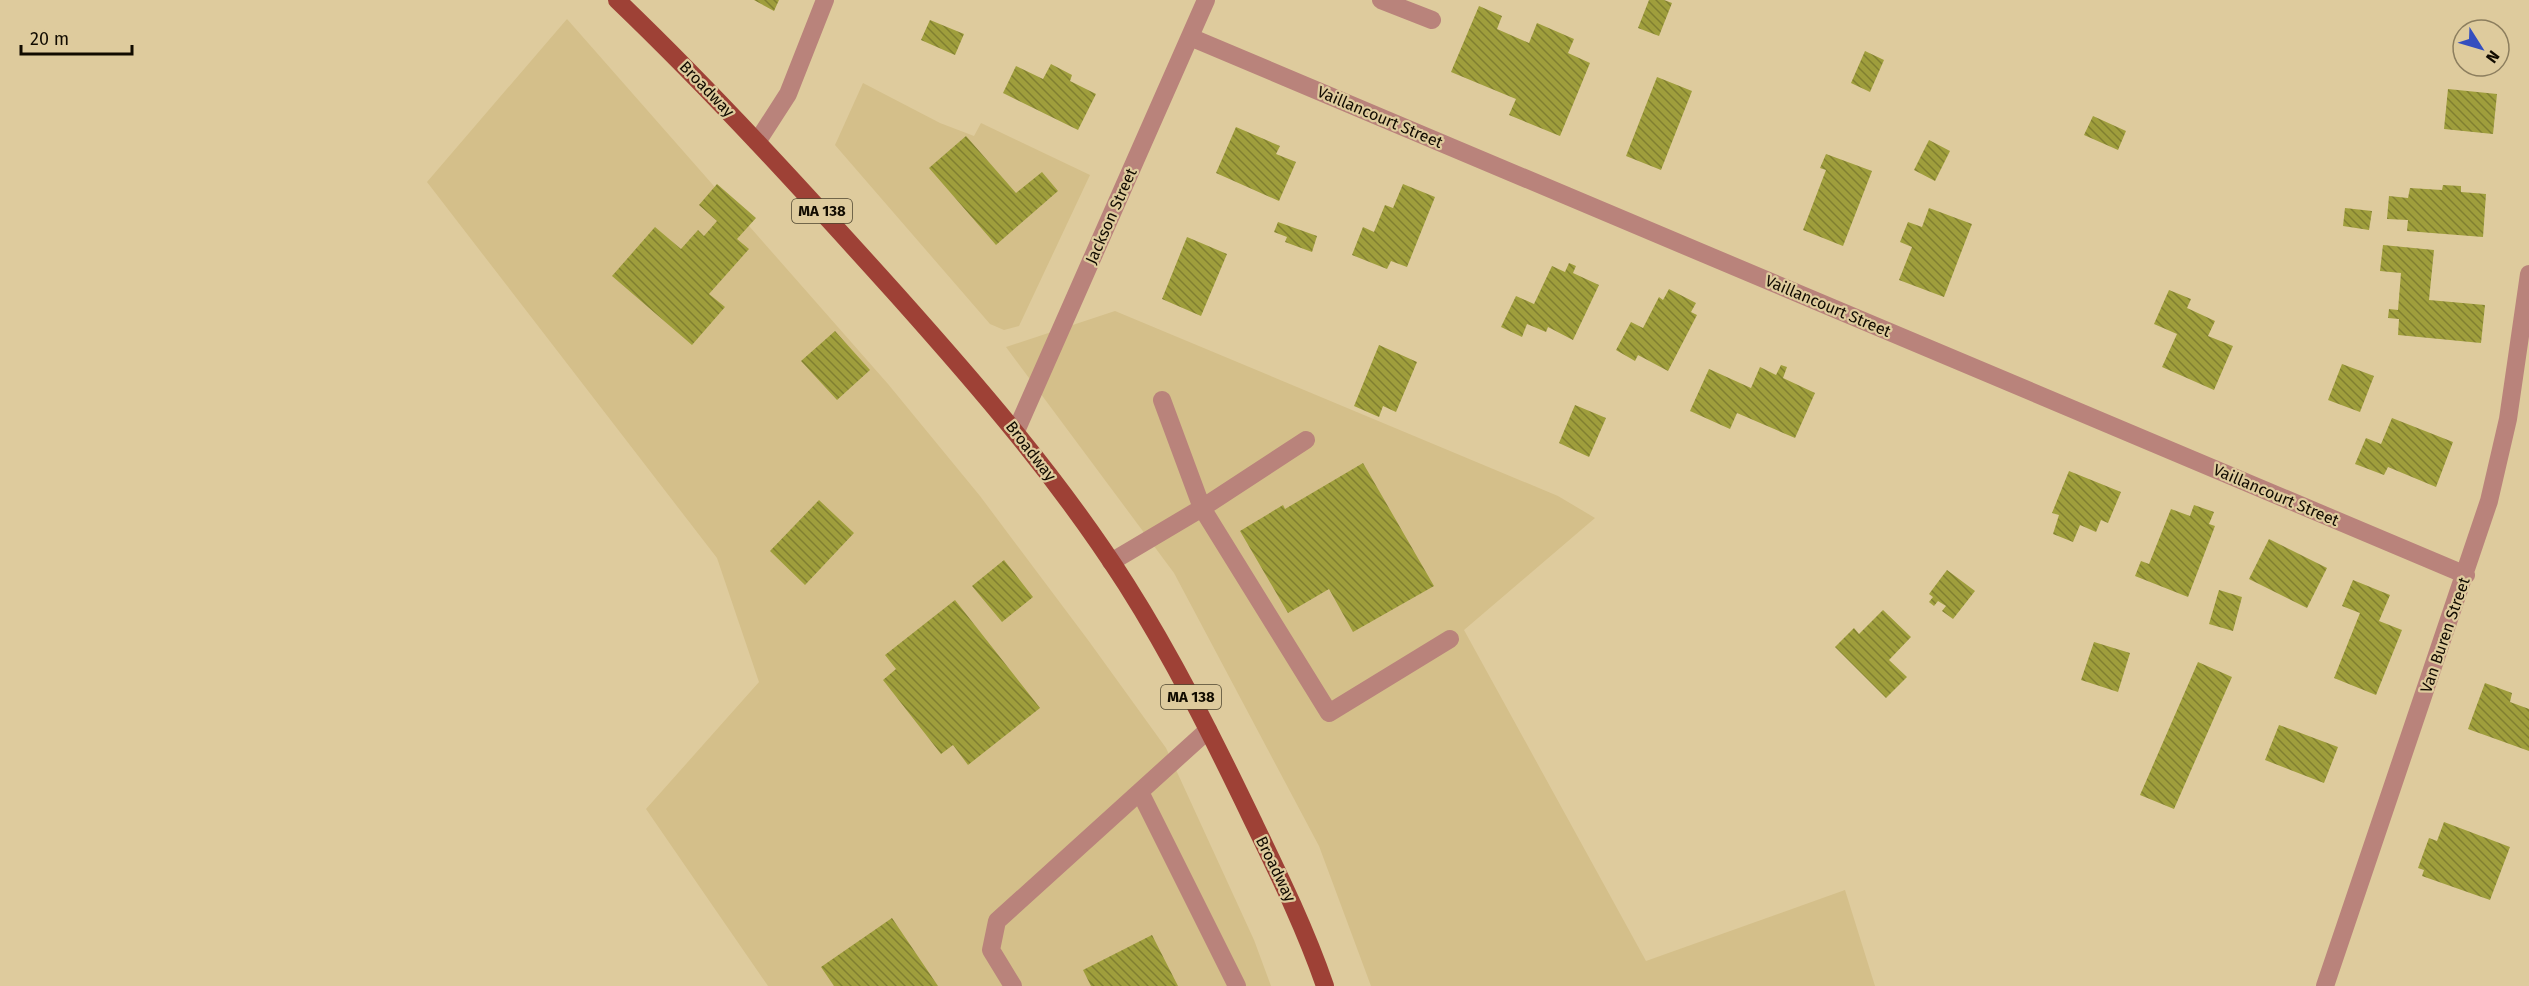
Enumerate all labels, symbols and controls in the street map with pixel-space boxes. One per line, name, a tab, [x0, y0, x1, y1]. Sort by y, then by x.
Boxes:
scale bar	[21, 18, 132, 56]
north arrow	[2451, 18, 2511, 78]
text: 20 m	[30, 28, 69, 50]
text: N	[2482, 47, 2503, 67]
street label: Broadway	[676, 57, 738, 121]
street label: Vaillancourt Street	[1314, 82, 1446, 152]
street label: Jackson Street	[1081, 165, 1141, 267]
road number: MA 138	[792, 199, 852, 223]
street label: Vaillancourt Street	[1762, 271, 1894, 341]
street label: Broadway	[1002, 417, 1060, 485]
street label: Vaillancourt Street	[2210, 460, 2342, 530]
street label: Van Buren Street	[2416, 574, 2474, 695]
road number: MA 138	[1161, 685, 1221, 709]
street label: Broadway	[1252, 833, 1300, 905]

